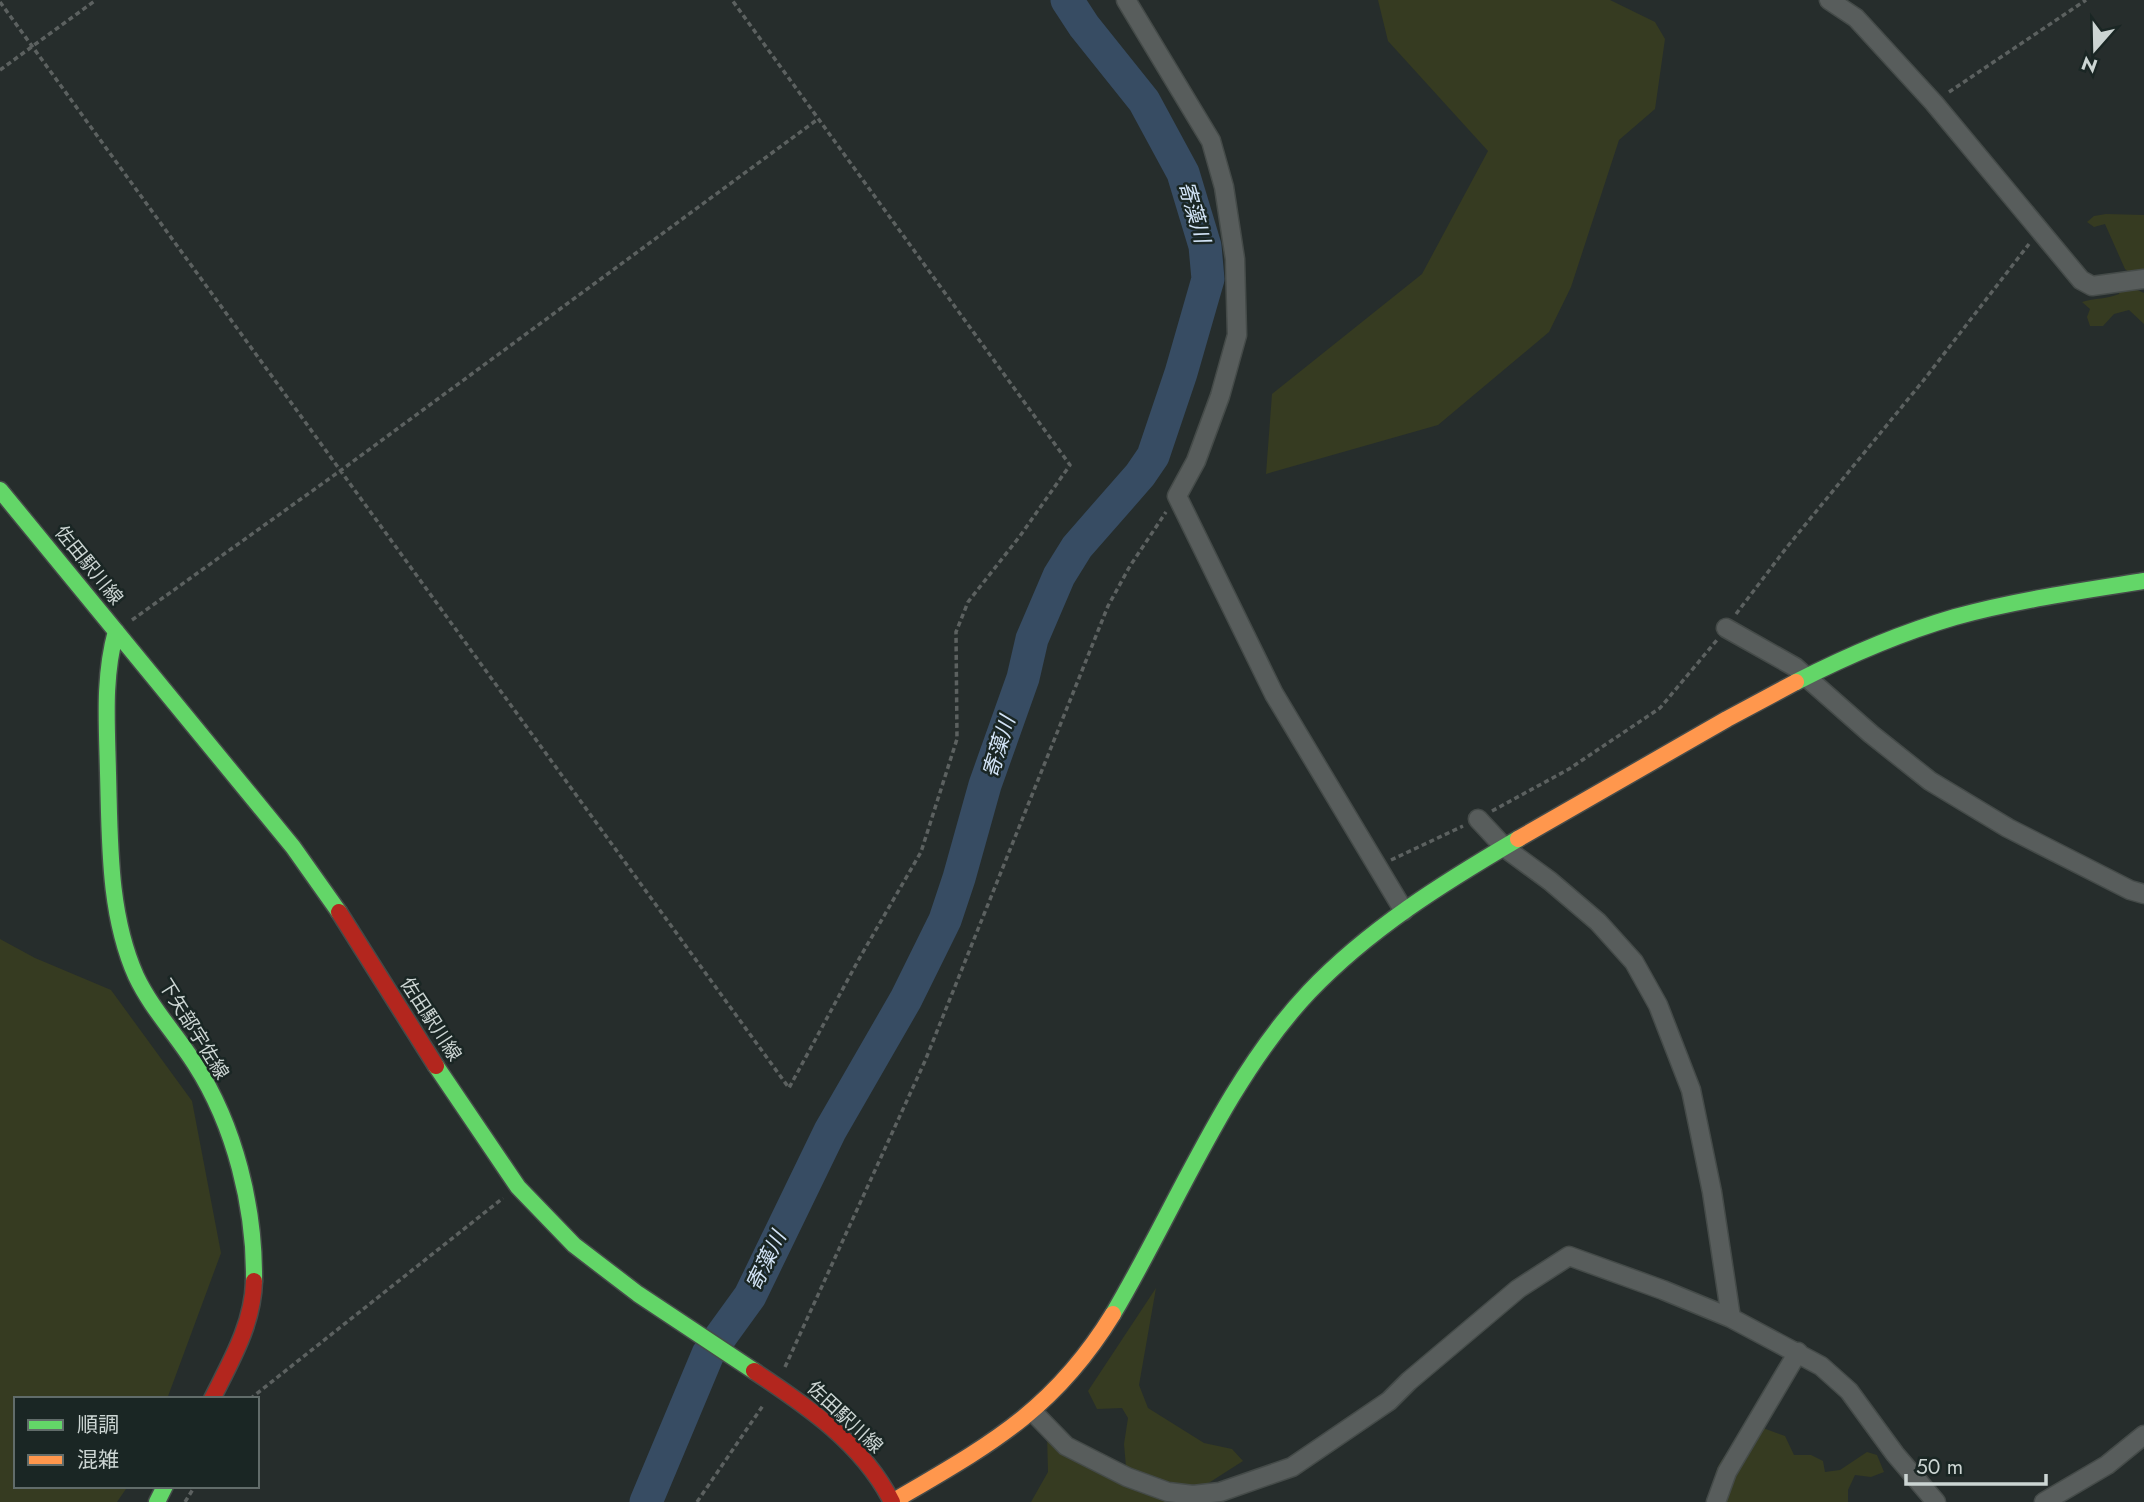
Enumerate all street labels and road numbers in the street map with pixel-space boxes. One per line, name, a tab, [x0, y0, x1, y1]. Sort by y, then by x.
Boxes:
street label: 佐田駅川線	[49, 520, 129, 610]
street label: 佐田駅川線	[394, 972, 468, 1066]
street label: 下矢部宇佐線	[152, 974, 236, 1084]
street label: 佐田駅川線	[801, 1375, 889, 1459]

